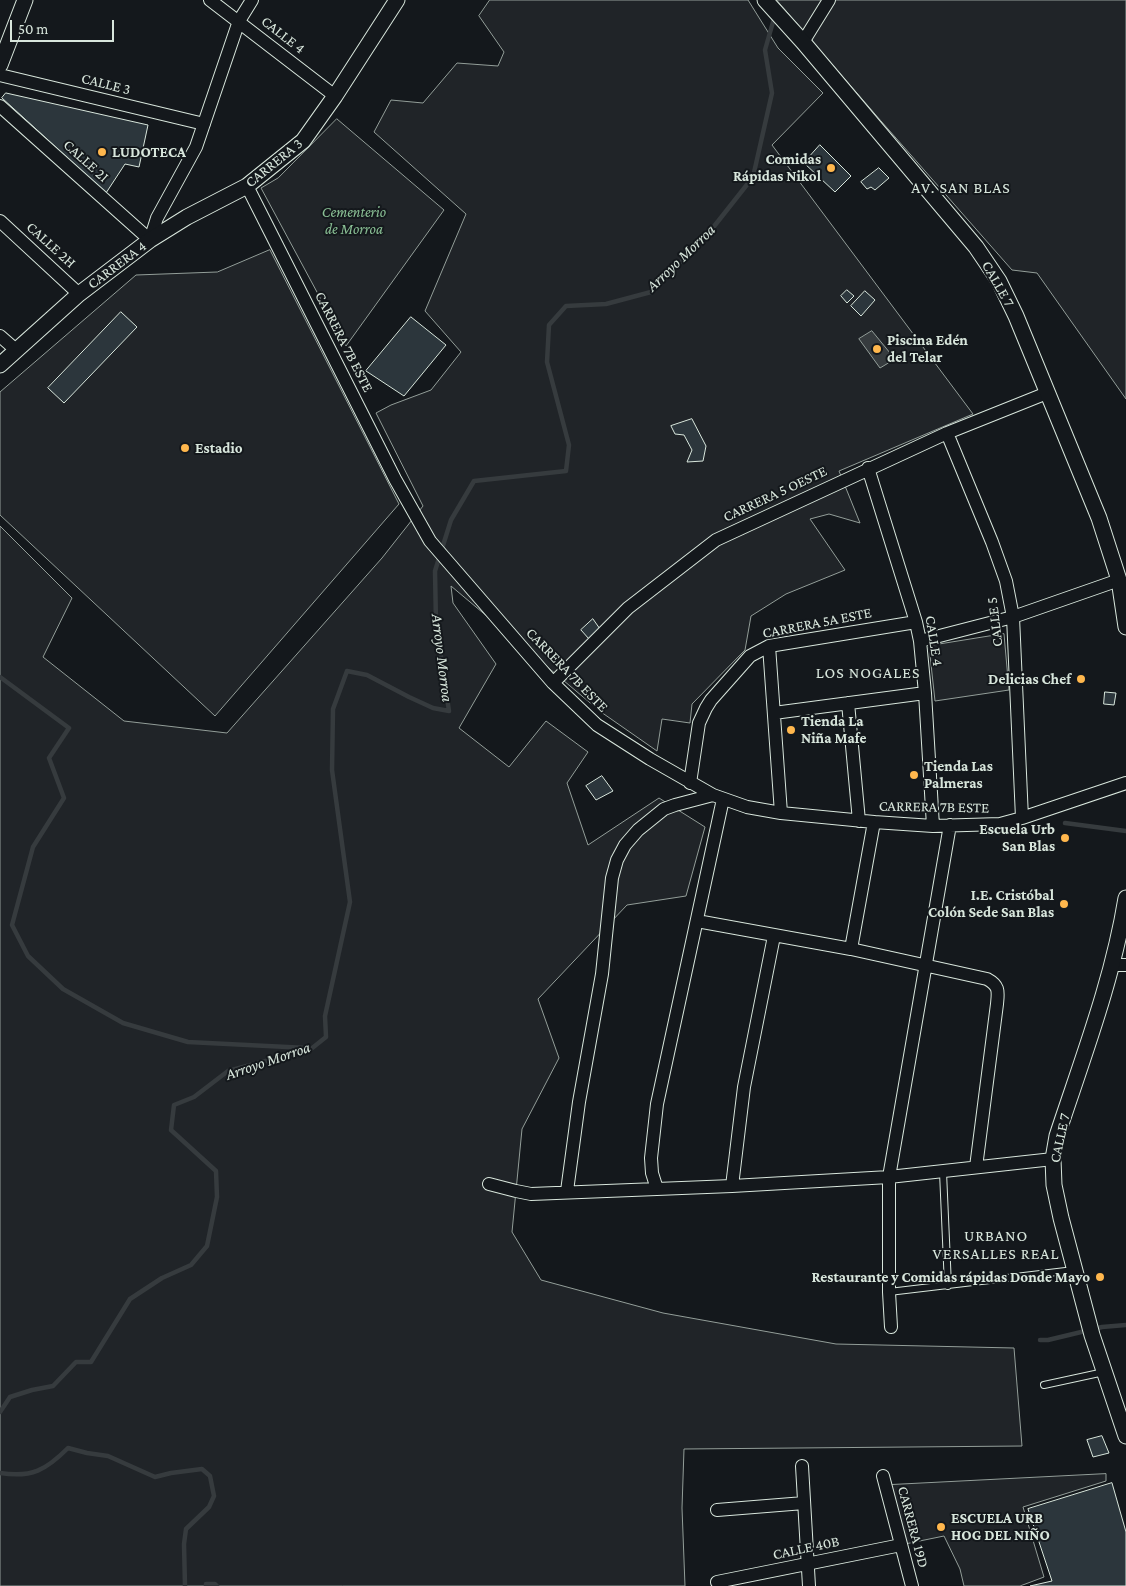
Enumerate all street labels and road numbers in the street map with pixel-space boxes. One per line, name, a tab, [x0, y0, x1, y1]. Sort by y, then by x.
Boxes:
street label: CALLE 4	[257, 12, 309, 58]
street label: CALLE 3	[79, 69, 133, 99]
street label: CARRERA 3	[242, 135, 306, 191]
street label: CALLE 2I	[60, 136, 112, 186]
street label: CALLE 2H	[23, 218, 79, 272]
street label: CARRERA 4	[84, 237, 150, 293]
street label: CALLE 7	[978, 258, 1018, 310]
street label: CARRERA 7B ESTE	[311, 289, 377, 395]
street label: CARRERA 5 OESTE	[720, 462, 830, 526]
street label: CALLE 5	[983, 596, 1007, 648]
street label: CARRERA 5A ESTE	[761, 604, 873, 642]
street label: CALLE 4	[921, 614, 947, 668]
street label: CARRERA 7B ESTE	[522, 624, 612, 716]
street label: CARRERA 7B ESTE	[879, 797, 989, 817]
street label: CALLE 7	[1046, 1112, 1074, 1164]
street label: CARRERA 19D	[893, 1484, 933, 1570]
street label: CALLE 40B	[771, 1532, 841, 1564]

